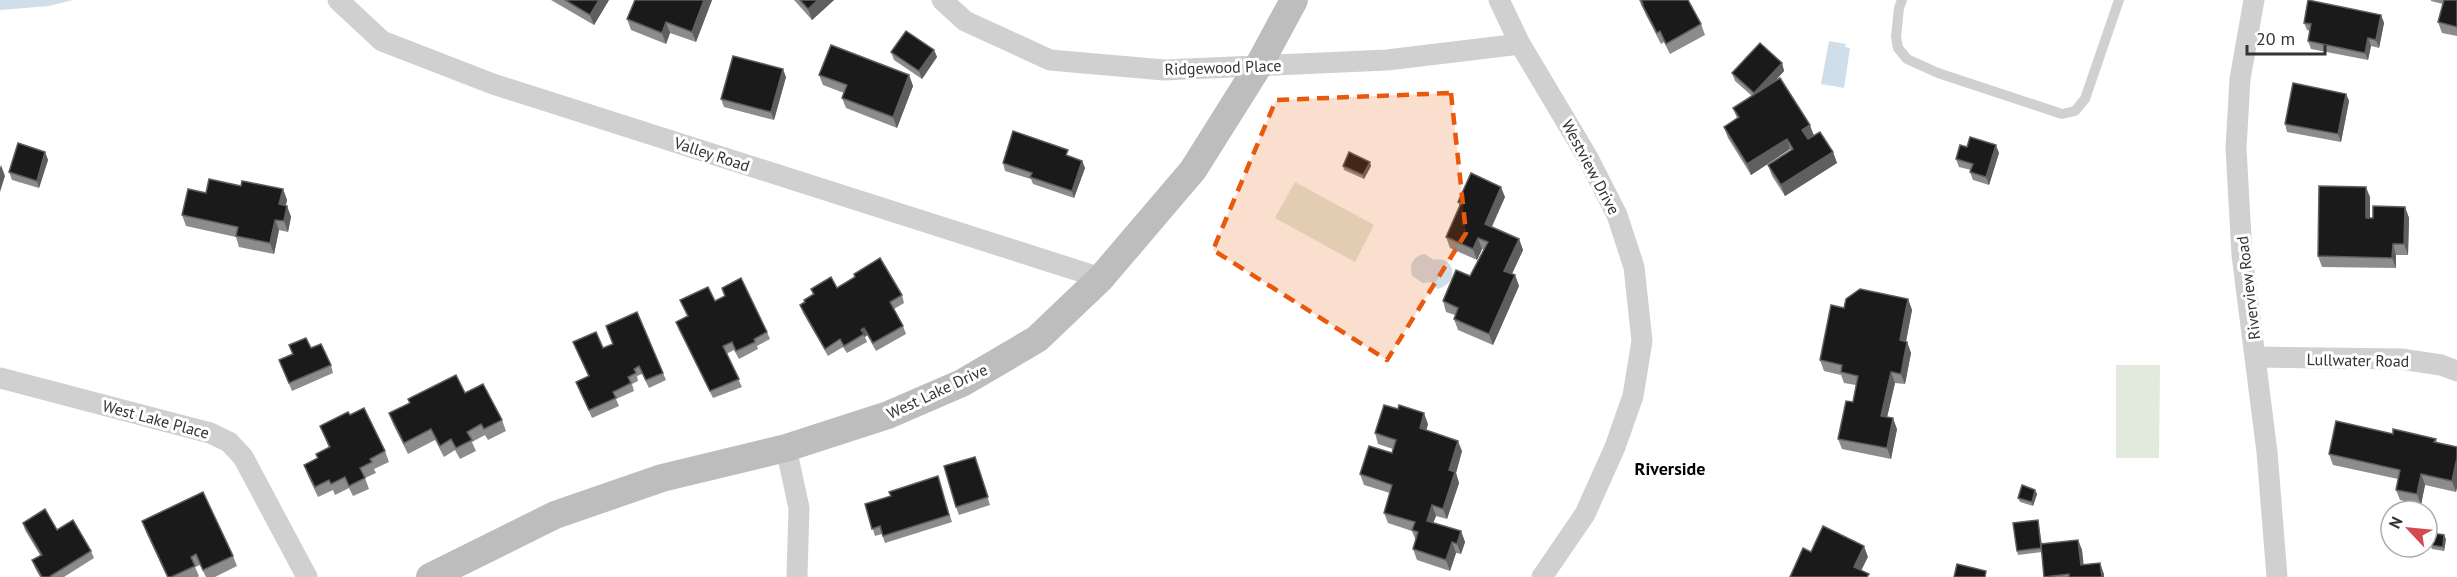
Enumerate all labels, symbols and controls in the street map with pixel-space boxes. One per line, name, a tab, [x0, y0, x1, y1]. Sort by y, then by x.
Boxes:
scale bar	[2247, 18, 2325, 56]
text: 20 m	[2256, 27, 2295, 50]
street label: Ridgewood Place	[1164, 55, 1282, 79]
street label: Westview Drive	[1558, 116, 1624, 218]
street label: Valley Road	[671, 132, 752, 176]
street label: Riverview Road	[2232, 235, 2264, 341]
street label: Lullwater Road	[2307, 349, 2409, 371]
street label: West Lake Drive	[883, 359, 991, 423]
street label: West Lake Place	[101, 395, 211, 443]
district label: Riverside	[1635, 457, 1705, 480]
north arrow	[2379, 499, 2439, 559]
text: N	[2384, 513, 2407, 532]

